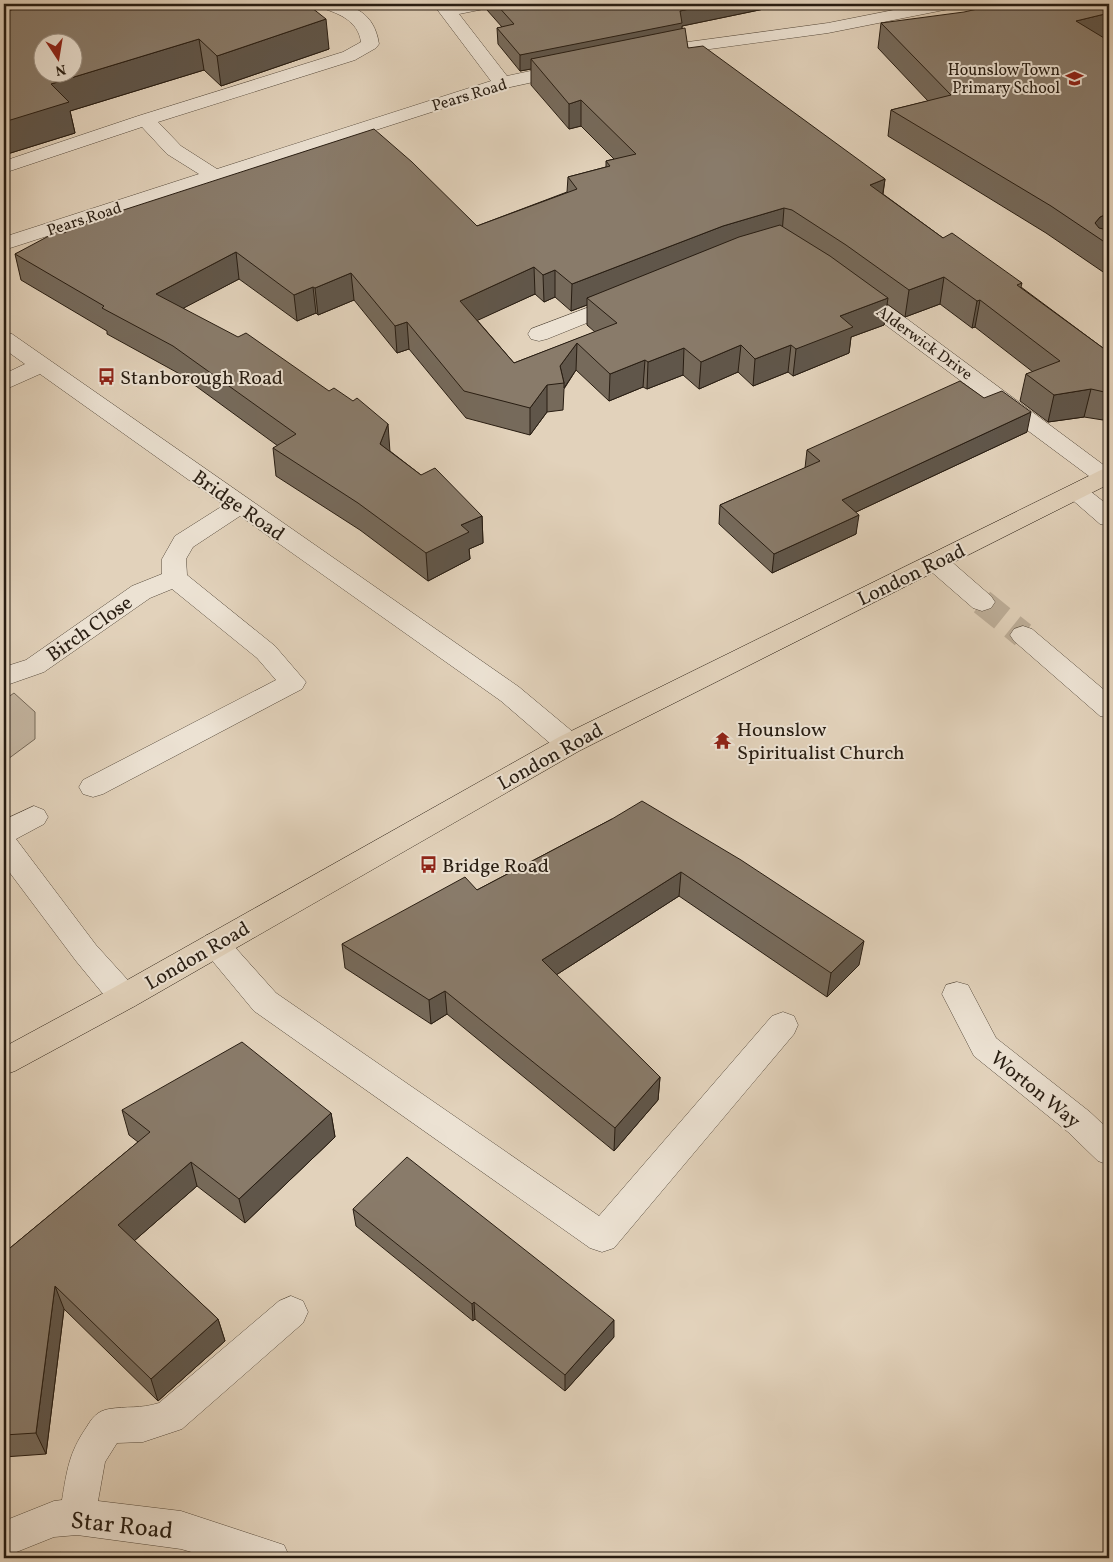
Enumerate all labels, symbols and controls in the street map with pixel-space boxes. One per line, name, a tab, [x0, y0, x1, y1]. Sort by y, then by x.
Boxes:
north arrow	[32, 32, 82, 82]
text: N	[53, 59, 67, 80]
place label: Hounslow Town Primary School	[948, 60, 1060, 100]
school or university icon: Hounslow Town Primary School	[1064, 68, 1084, 88]
street label: Pears Road	[429, 74, 510, 118]
street label: Pears Road	[44, 197, 125, 242]
street label: Alderwick Drive	[871, 301, 977, 386]
place label: Stanborough Road	[120, 365, 283, 393]
bus stop icon: Stanborough Road	[96, 367, 116, 387]
street label: Bridge Road	[186, 464, 290, 549]
street label: London Road	[853, 538, 971, 614]
street label: Birch Close	[42, 590, 139, 669]
street label: London Road	[493, 717, 609, 798]
place label: Hounslow Spiritualist Church	[737, 717, 905, 768]
temple icon: Hounslow Spiritualist Church	[713, 731, 733, 751]
place label: Bridge Road	[442, 853, 549, 881]
bus stop icon: Bridge Road	[418, 855, 438, 875]
street label: London Road	[140, 915, 256, 998]
street label: Worton Way	[984, 1045, 1086, 1136]
street label: Star Road	[69, 1505, 175, 1549]

